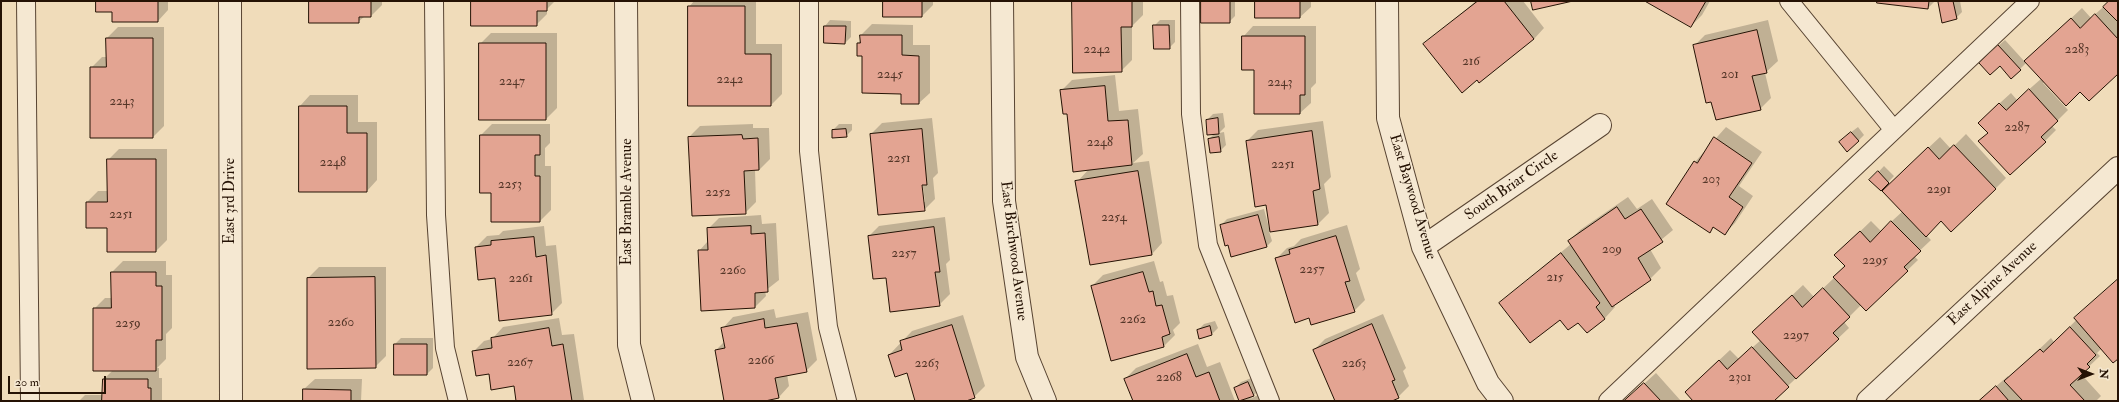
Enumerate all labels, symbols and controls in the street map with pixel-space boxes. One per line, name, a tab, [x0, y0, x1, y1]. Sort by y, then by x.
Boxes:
house number: 2242	[1084, 42, 1110, 58]
house number: 2283	[2065, 42, 2089, 58]
house number: 216	[1462, 54, 1480, 70]
house number: 2245	[877, 67, 903, 83]
house number: 201	[1721, 67, 1739, 83]
house number: 2242	[717, 72, 743, 88]
house number: 2247	[499, 74, 525, 90]
house number: 2243	[1267, 75, 1293, 91]
house number: 2243	[109, 94, 135, 110]
house number: 2287	[2004, 120, 2030, 136]
street label: East Baywood Avenue	[1384, 132, 1440, 262]
house number: 2248	[1087, 135, 1113, 151]
street label: East Bramble Avenue	[619, 138, 637, 266]
street label: South Briar Circle	[1462, 147, 1562, 225]
house number: 2251	[887, 151, 911, 167]
house number: 2248	[320, 155, 346, 171]
house number: 2251	[1271, 157, 1295, 173]
street label: East 3rd Drive	[222, 158, 240, 244]
house number: 203	[1702, 172, 1720, 188]
house number: 2253	[498, 177, 522, 193]
street label: East Birchwood Avenue	[995, 180, 1031, 322]
house number: 2291	[1927, 182, 1951, 198]
house number: 2252	[705, 185, 731, 201]
house number: 2251	[109, 207, 133, 223]
house number: 2254	[1101, 210, 1127, 226]
street label: East Alpine Avenue	[1945, 238, 2041, 330]
house number: 209	[1602, 242, 1622, 258]
house number: 2257	[892, 246, 916, 262]
house number: 2295	[1862, 253, 1888, 269]
house number: 2257	[1300, 262, 1324, 278]
house number: 2260	[720, 263, 746, 279]
house number: 215	[1547, 270, 1563, 286]
house number: 2261	[509, 271, 533, 287]
house number: 2262	[1120, 312, 1146, 328]
house number: 2260	[328, 315, 354, 331]
house number: 2259	[115, 316, 141, 332]
house number: 2297	[1783, 328, 1809, 344]
house number: 2266	[748, 353, 774, 369]
north arrow	[2071, 354, 2111, 394]
house number: 2267	[507, 355, 533, 371]
house number: 2263	[915, 356, 939, 372]
house number: 2263	[1342, 356, 1366, 372]
scale bar	[10, 368, 108, 394]
text: N	[2097, 369, 2110, 379]
house number: 2268	[1156, 370, 1182, 386]
house number: 2301	[1729, 370, 1751, 386]
text: 20 m	[15, 375, 39, 390]

